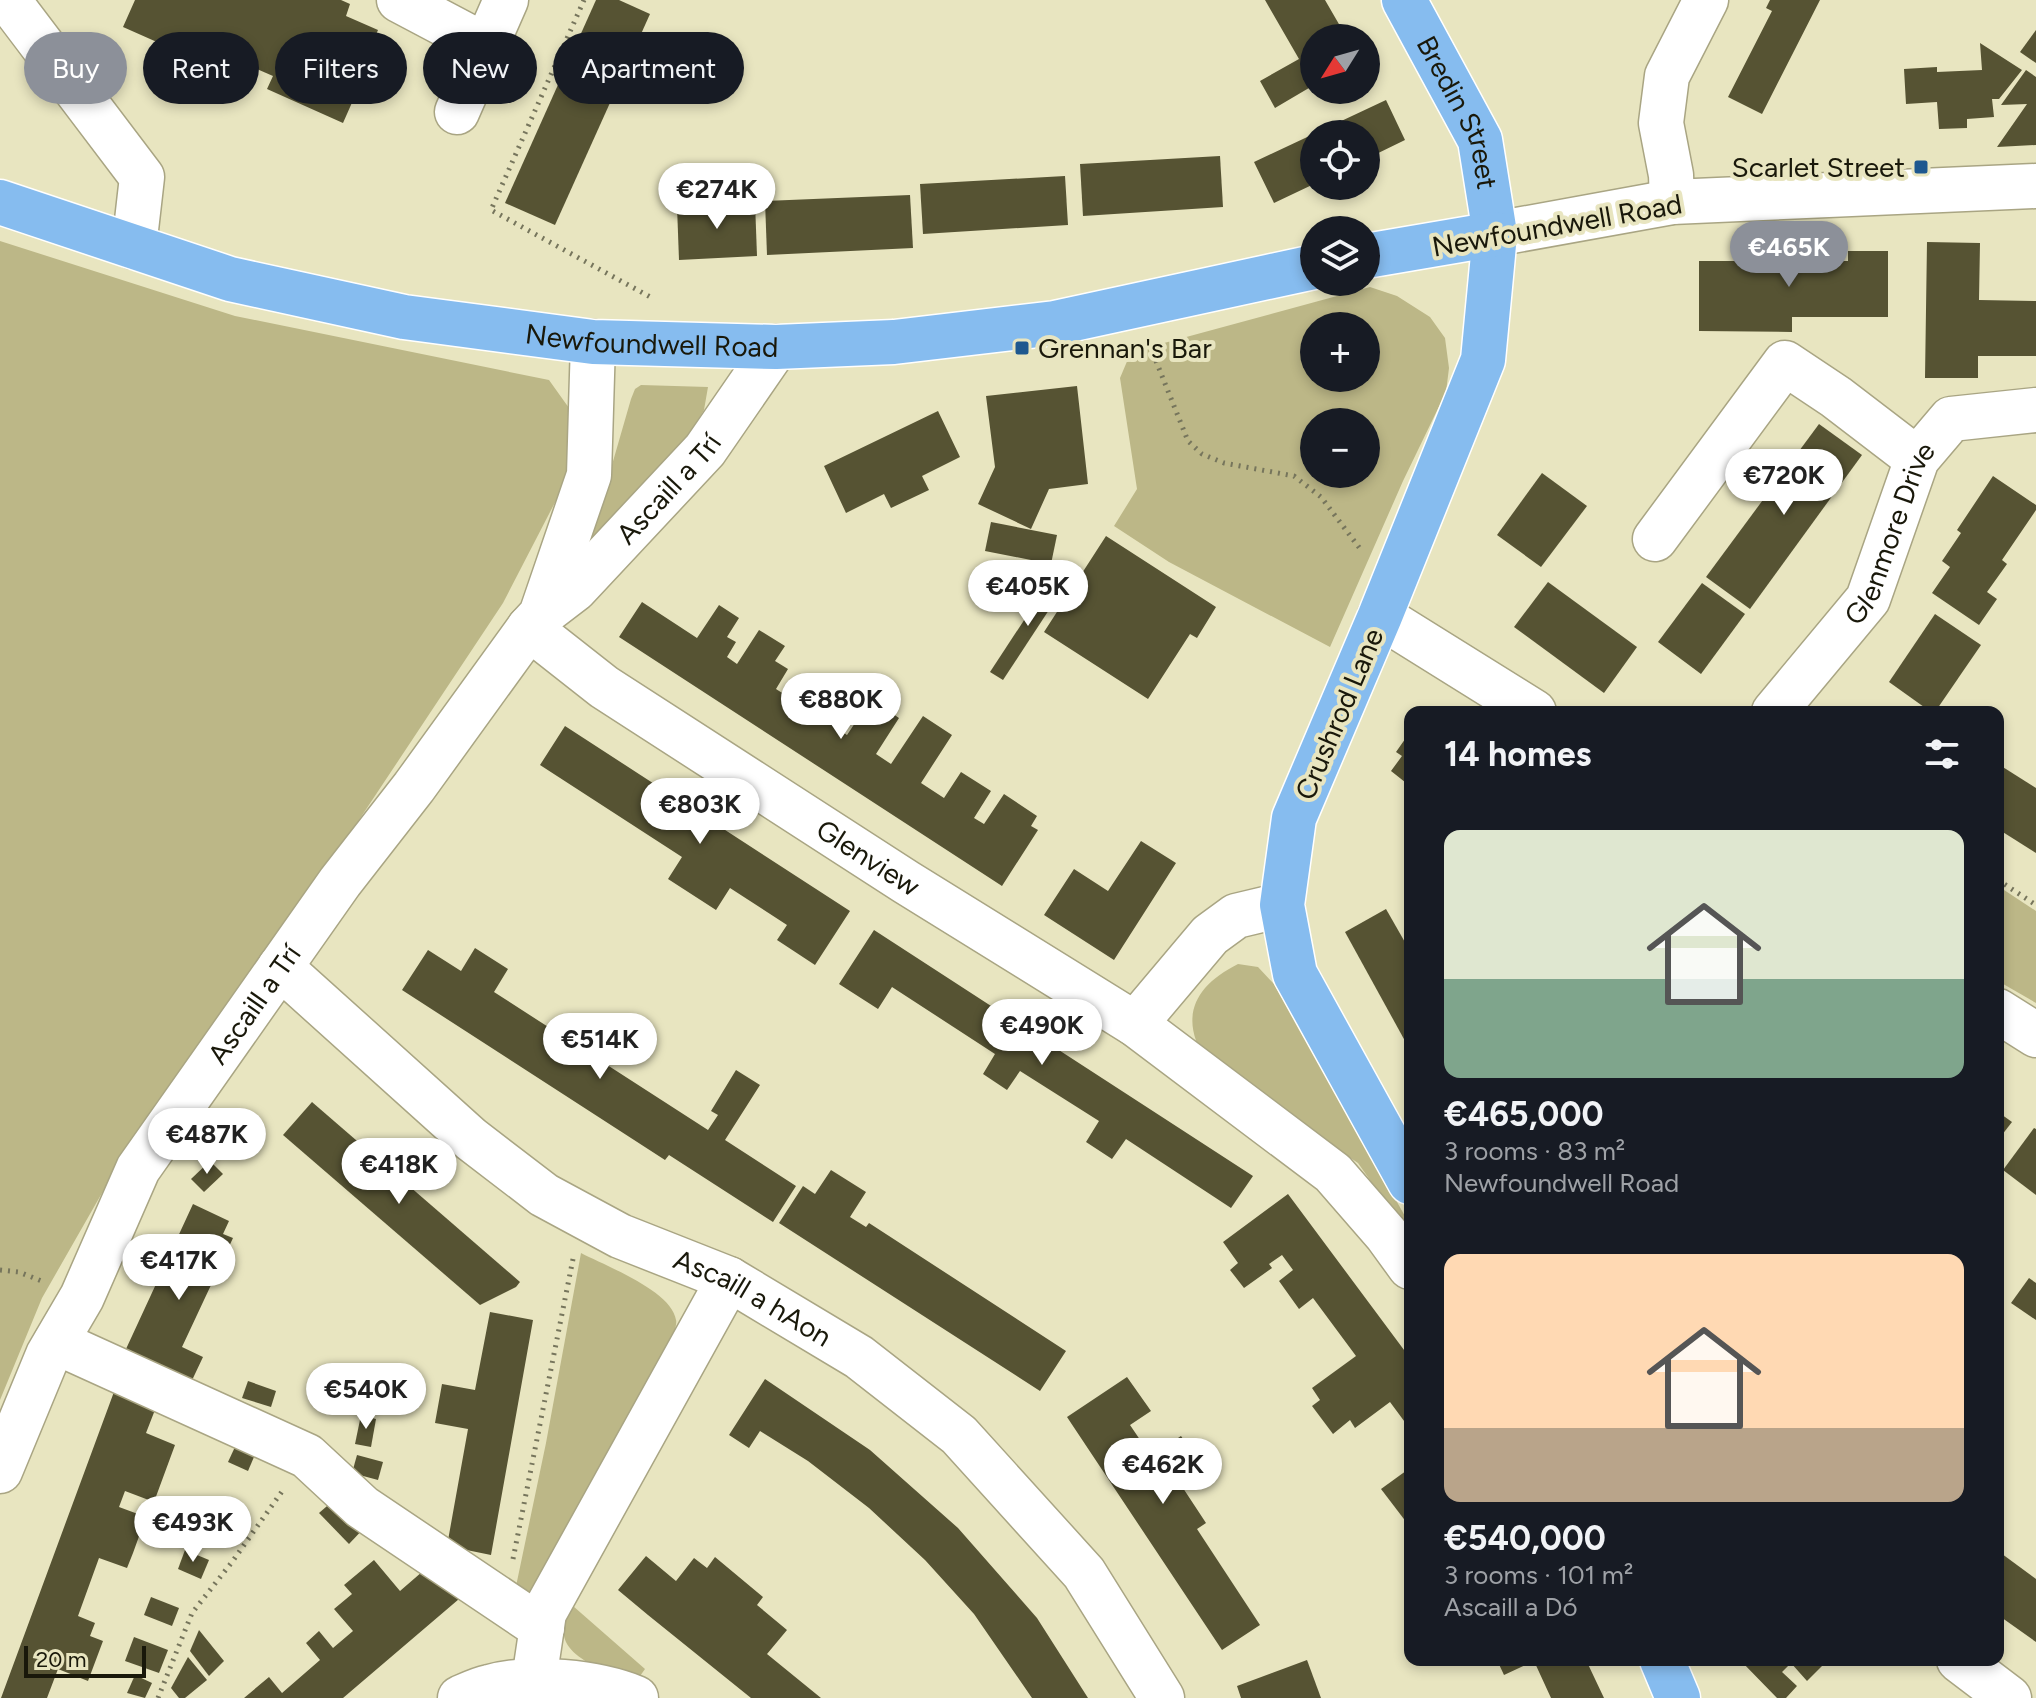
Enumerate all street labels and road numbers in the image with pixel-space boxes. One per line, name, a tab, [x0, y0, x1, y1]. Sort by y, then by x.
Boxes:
street label: Bredin Street	[1410, 30, 1505, 192]
street label: Newfoundwell Road	[1429, 186, 1685, 264]
street label: Newfoundwell Road	[523, 316, 779, 364]
street label: Ascaill a Trí	[609, 426, 729, 551]
street label: Glenmore Drive	[1837, 434, 1942, 632]
street label: Crushrod Lane	[1288, 623, 1390, 805]
street label: Glenview	[810, 812, 926, 903]
street label: Ascaill a Trí	[200, 937, 309, 1071]
street label: Ascaill a hAon	[669, 1242, 838, 1354]

